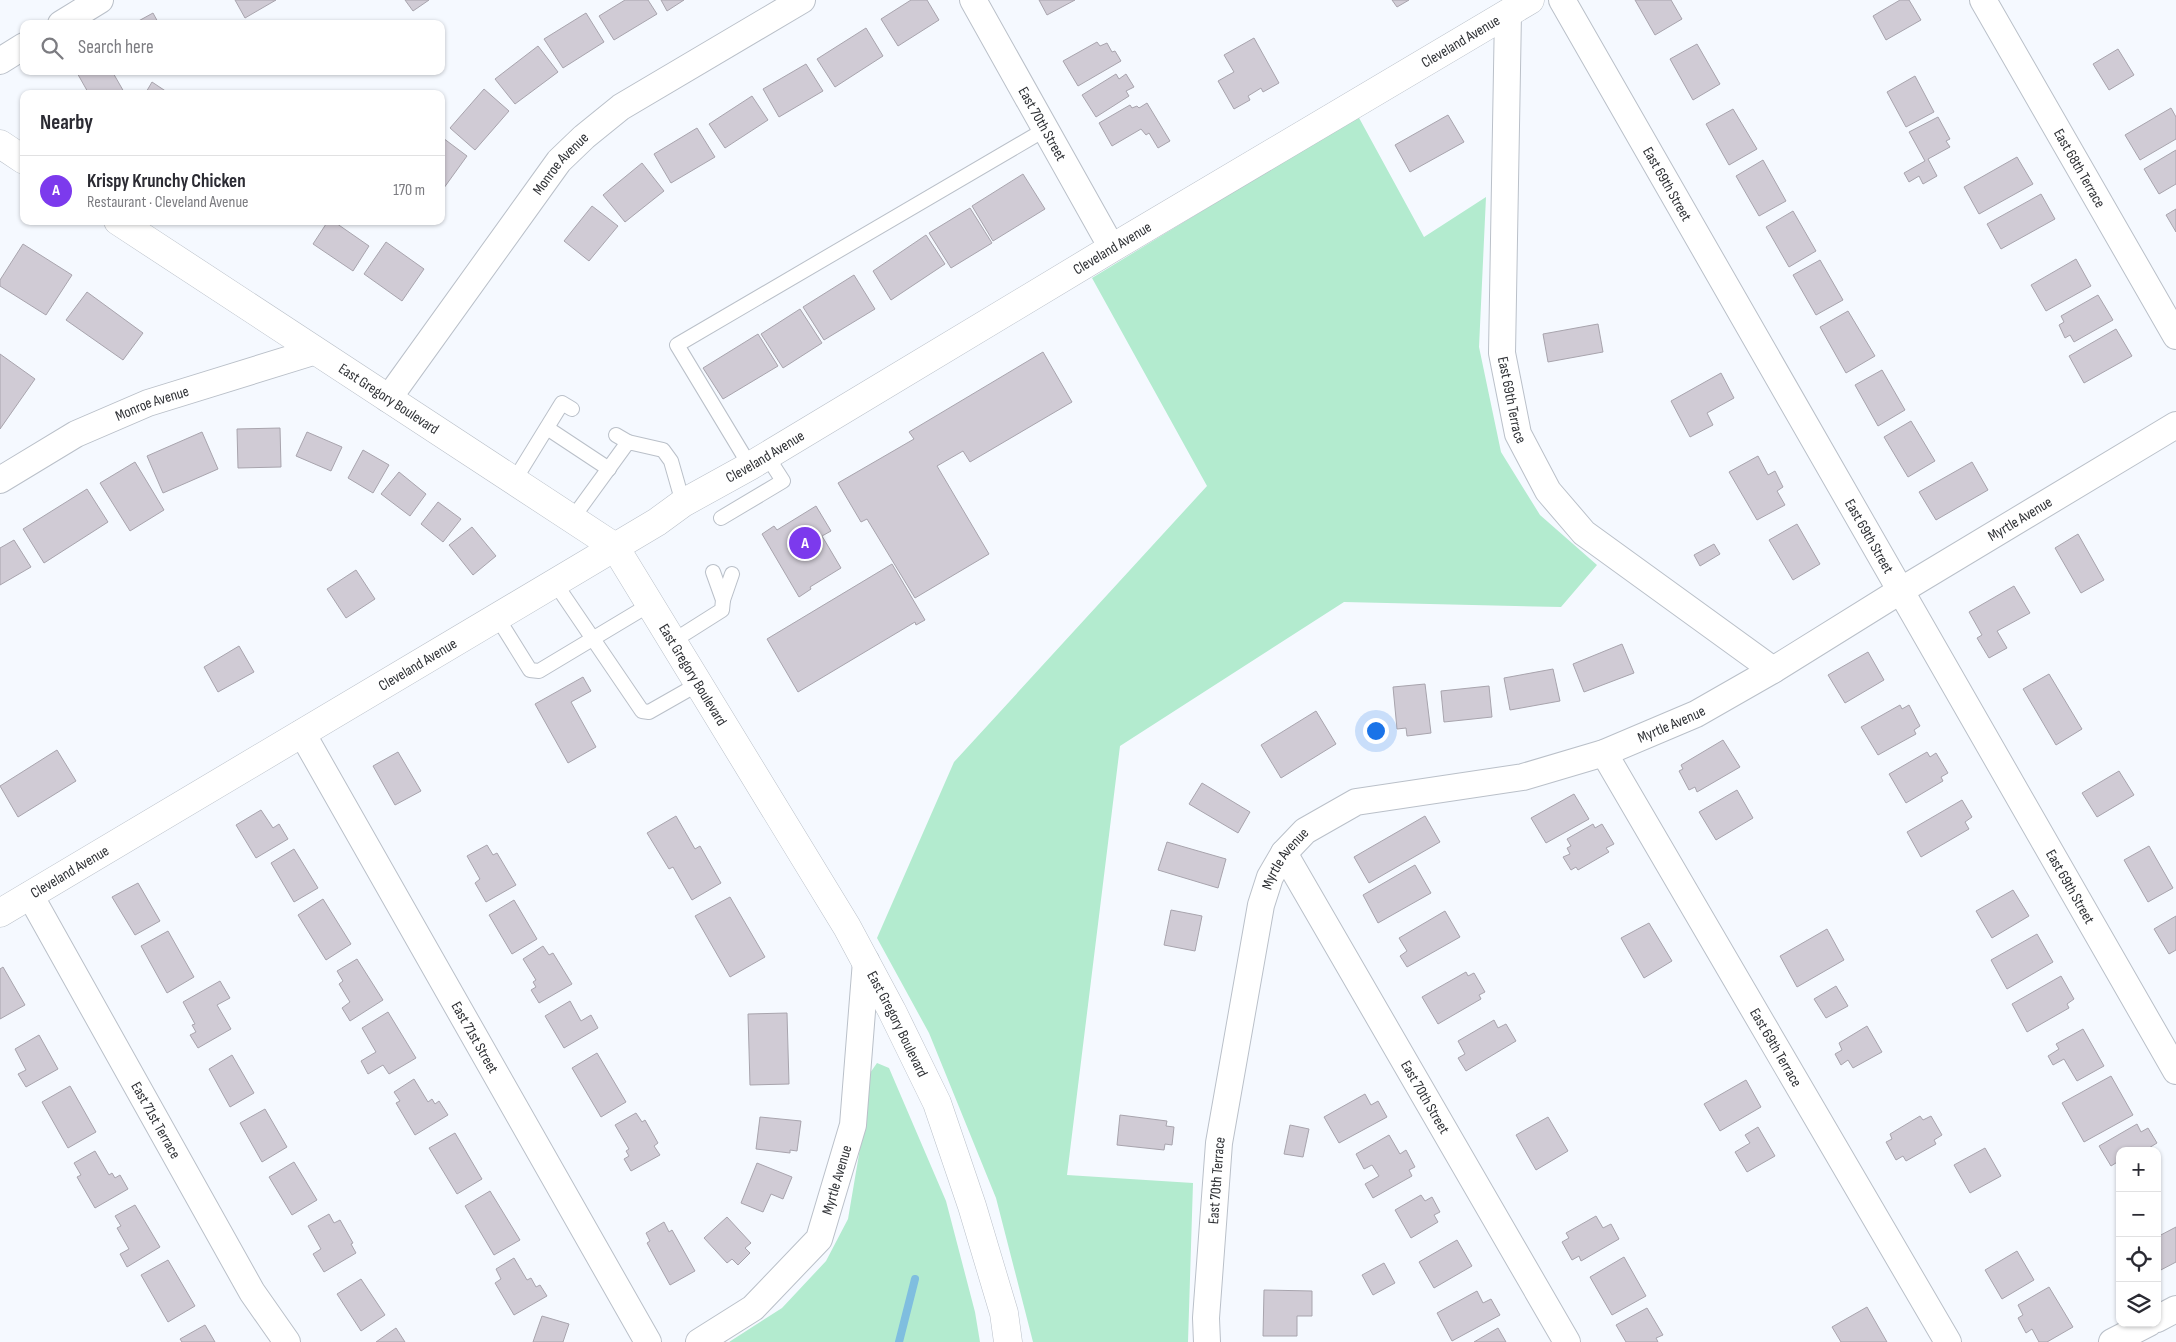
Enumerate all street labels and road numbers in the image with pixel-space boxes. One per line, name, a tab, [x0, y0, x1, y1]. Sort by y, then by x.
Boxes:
street label: Cleveland Avenue	[1418, 11, 1503, 72]
street label: East 70th Street	[1014, 84, 1070, 165]
street label: East 68th Terrace	[2049, 126, 2109, 211]
street label: Monroe Avenue	[529, 129, 593, 199]
street label: East 69th Street	[1638, 144, 1696, 225]
street label: Cleveland Avenue	[1070, 218, 1155, 279]
street label: East 69th Terrace	[1493, 355, 1530, 447]
street label: East Gregory Boulevard	[335, 359, 442, 439]
street label: Monroe Avenue	[113, 382, 191, 426]
street label: Cleveland Avenue	[723, 426, 808, 487]
street label: Myrtle Avenue	[1985, 493, 2056, 546]
street label: East 69th Street	[1840, 496, 1898, 577]
street label: East Gregory Boulevard	[654, 620, 731, 729]
street label: Cleveland Avenue	[375, 634, 461, 696]
street label: Myrtle Avenue	[1635, 702, 1709, 748]
street label: Myrtle Avenue	[1258, 824, 1313, 892]
street label: Cleveland Avenue	[27, 841, 113, 903]
street label: East 69th Street	[2041, 846, 2099, 928]
street label: East Gregory Boulevard	[862, 968, 932, 1080]
street label: East 71st Street	[447, 998, 503, 1077]
street label: East 69th Terrace	[1745, 1005, 1806, 1091]
street label: East 70th Street	[1396, 1057, 1454, 1138]
street label: East 71st Terrace	[126, 1079, 185, 1162]
street label: East 70th Terrace	[1204, 1135, 1230, 1225]
street label: Myrtle Avenue	[818, 1143, 856, 1217]

